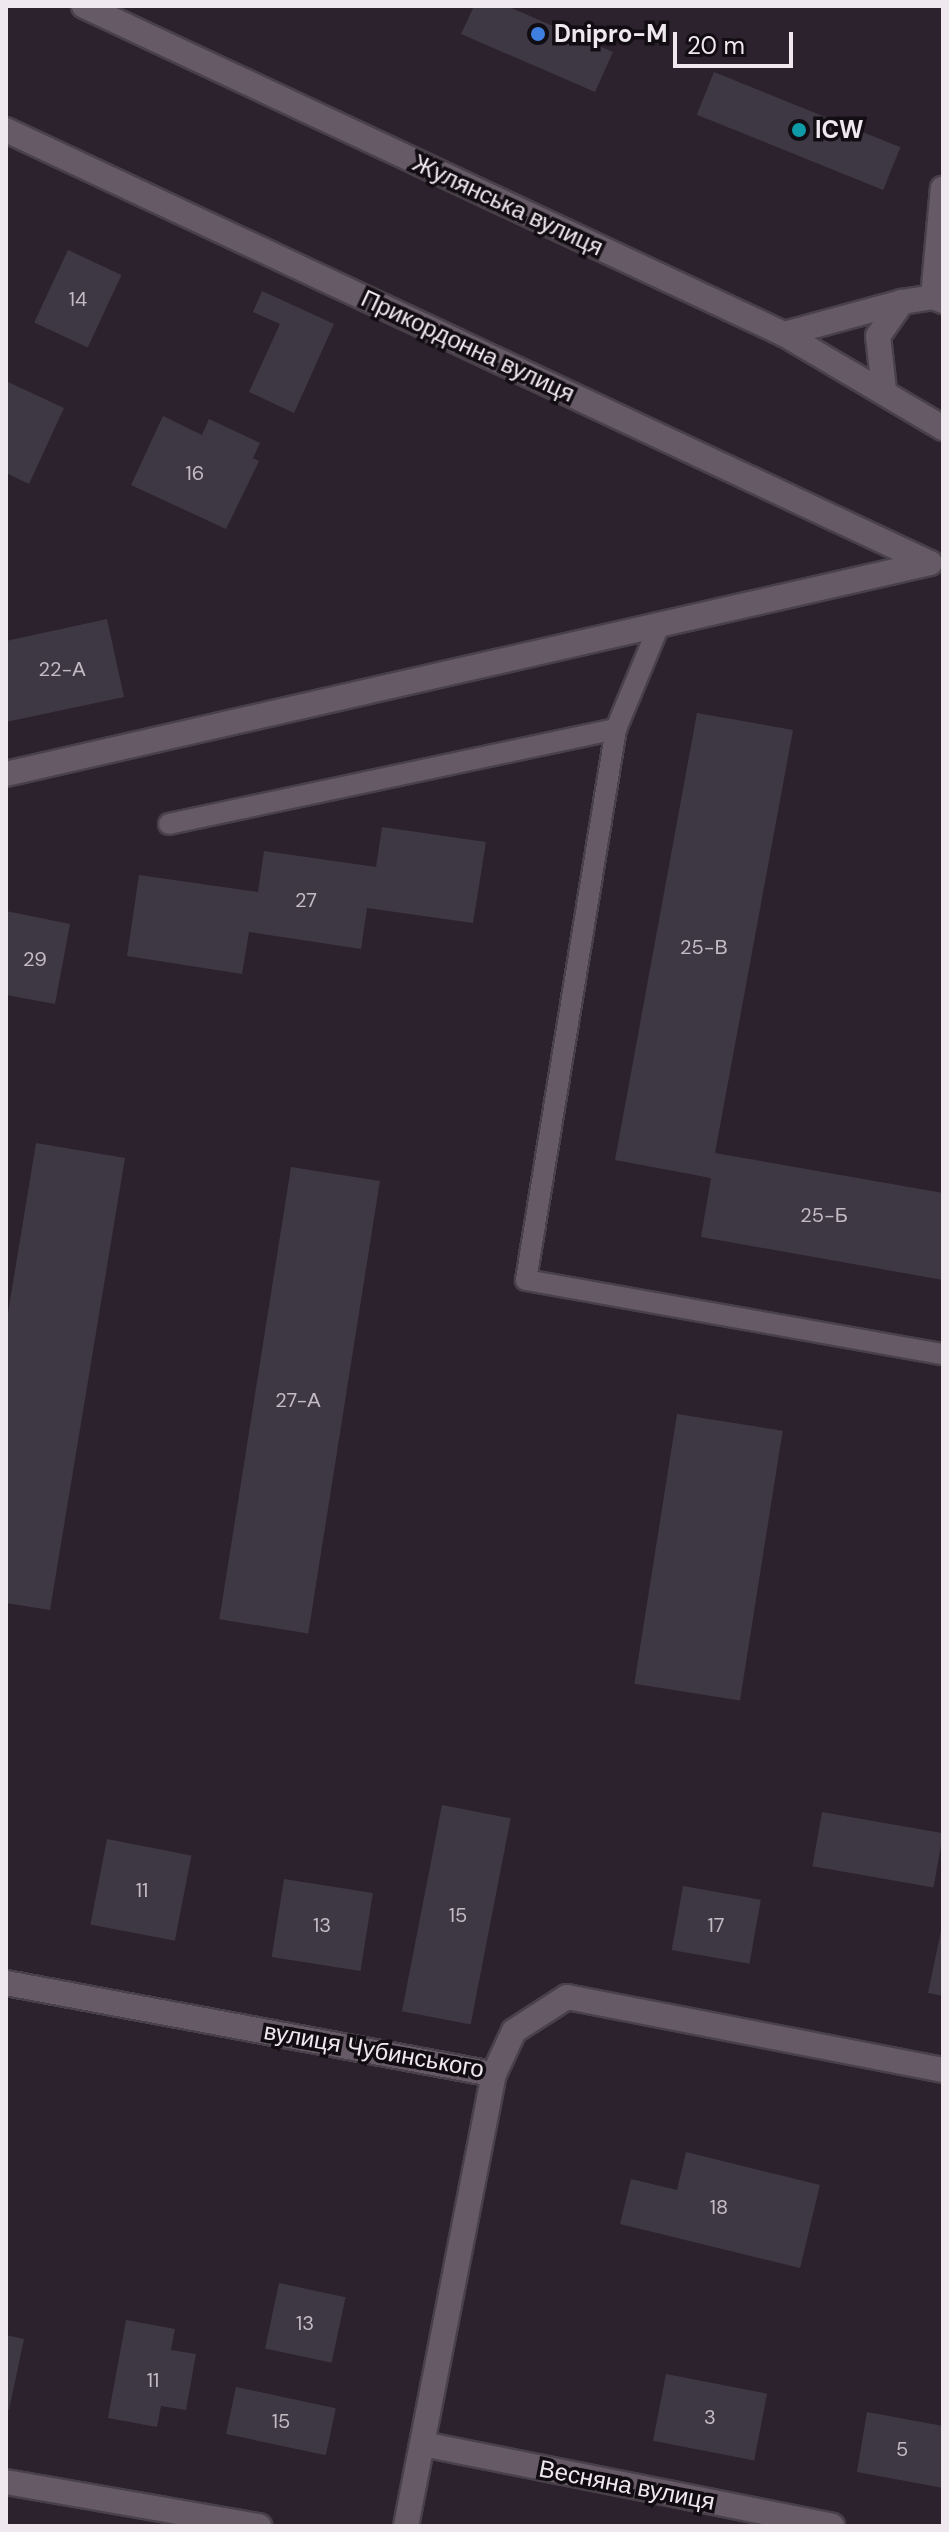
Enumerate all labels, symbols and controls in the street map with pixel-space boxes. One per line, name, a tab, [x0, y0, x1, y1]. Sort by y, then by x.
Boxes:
scale bar	[677, 16, 797, 66]
place label: Dnipro-M	[554, 20, 667, 48]
marker: Dnipro-M	[529, 25, 547, 43]
text: 20 m	[687, 30, 745, 61]
place label: ICW	[815, 116, 863, 144]
marker: ICW	[790, 121, 808, 139]
street label: Жулянська вулиця	[408, 148, 608, 262]
street label: Прикордонна вулиця	[357, 284, 579, 408]
house number: 14	[69, 287, 87, 311]
house number: 16	[186, 461, 204, 485]
house number: 22-А	[38, 657, 86, 681]
house number: 27	[295, 888, 317, 912]
house number: 25-В	[680, 935, 728, 959]
house number: 29	[23, 947, 47, 971]
house number: 25-Б	[800, 1203, 848, 1227]
house number: 27-А	[275, 1388, 321, 1412]
house number: 11	[136, 1878, 148, 1902]
house number: 15	[449, 1903, 467, 1927]
house number: 13	[313, 1913, 331, 1937]
house number: 17	[708, 1913, 724, 1937]
street label: вулиця Чубинського	[262, 2016, 486, 2084]
house number: 18	[710, 2195, 728, 2219]
house number: 13	[296, 2311, 314, 2335]
house number: 11	[147, 2368, 159, 2392]
house number: 3	[704, 2405, 716, 2429]
house number: 15	[272, 2409, 290, 2433]
house number: 5	[896, 2437, 908, 2461]
street label: Весняна вулиця	[537, 2454, 717, 2516]

